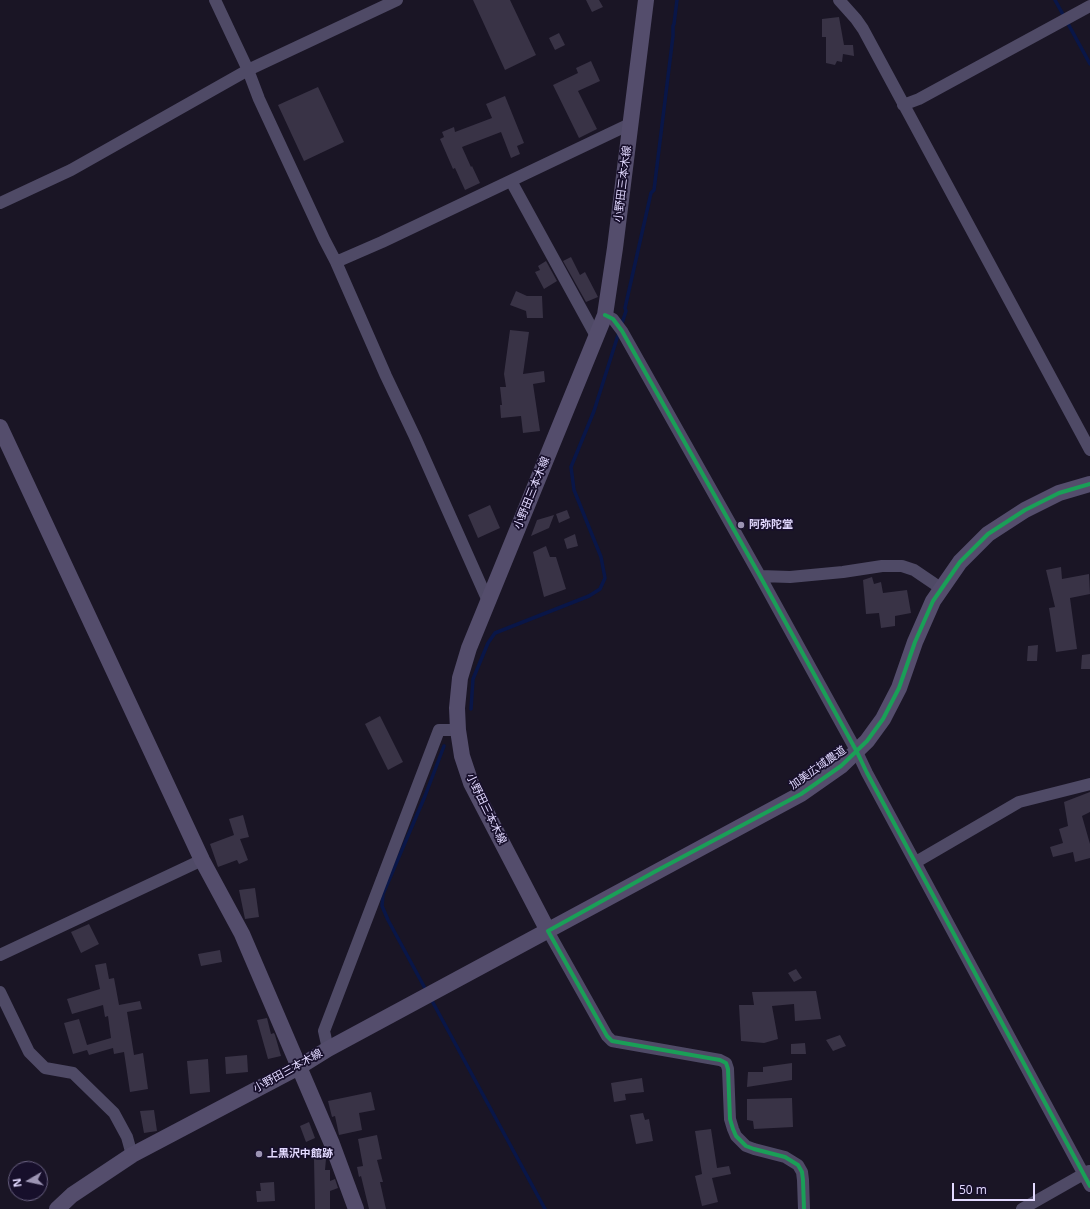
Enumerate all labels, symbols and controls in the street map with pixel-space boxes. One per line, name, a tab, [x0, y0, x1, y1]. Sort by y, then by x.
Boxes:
street label: 小野田三本木線	[612, 145, 634, 223]
street label: 小野田三本木線	[511, 455, 553, 531]
place label: 阿弥陀堂	[749, 518, 793, 532]
marker: 阿弥陀堂	[736, 520, 746, 530]
street label: 加美広域農道	[787, 744, 849, 792]
street label: 小野田三本木線	[463, 772, 509, 846]
street label: 小野田三本木線	[251, 1047, 325, 1095]
place label: 上黒沢中館跡	[267, 1147, 333, 1161]
marker: 上黒沢中館跡	[254, 1149, 264, 1159]
north arrow	[8, 1161, 48, 1201]
scale bar	[954, 1175, 1037, 1201]
text: N	[9, 1177, 25, 1188]
text: 50 m	[959, 1181, 987, 1198]

